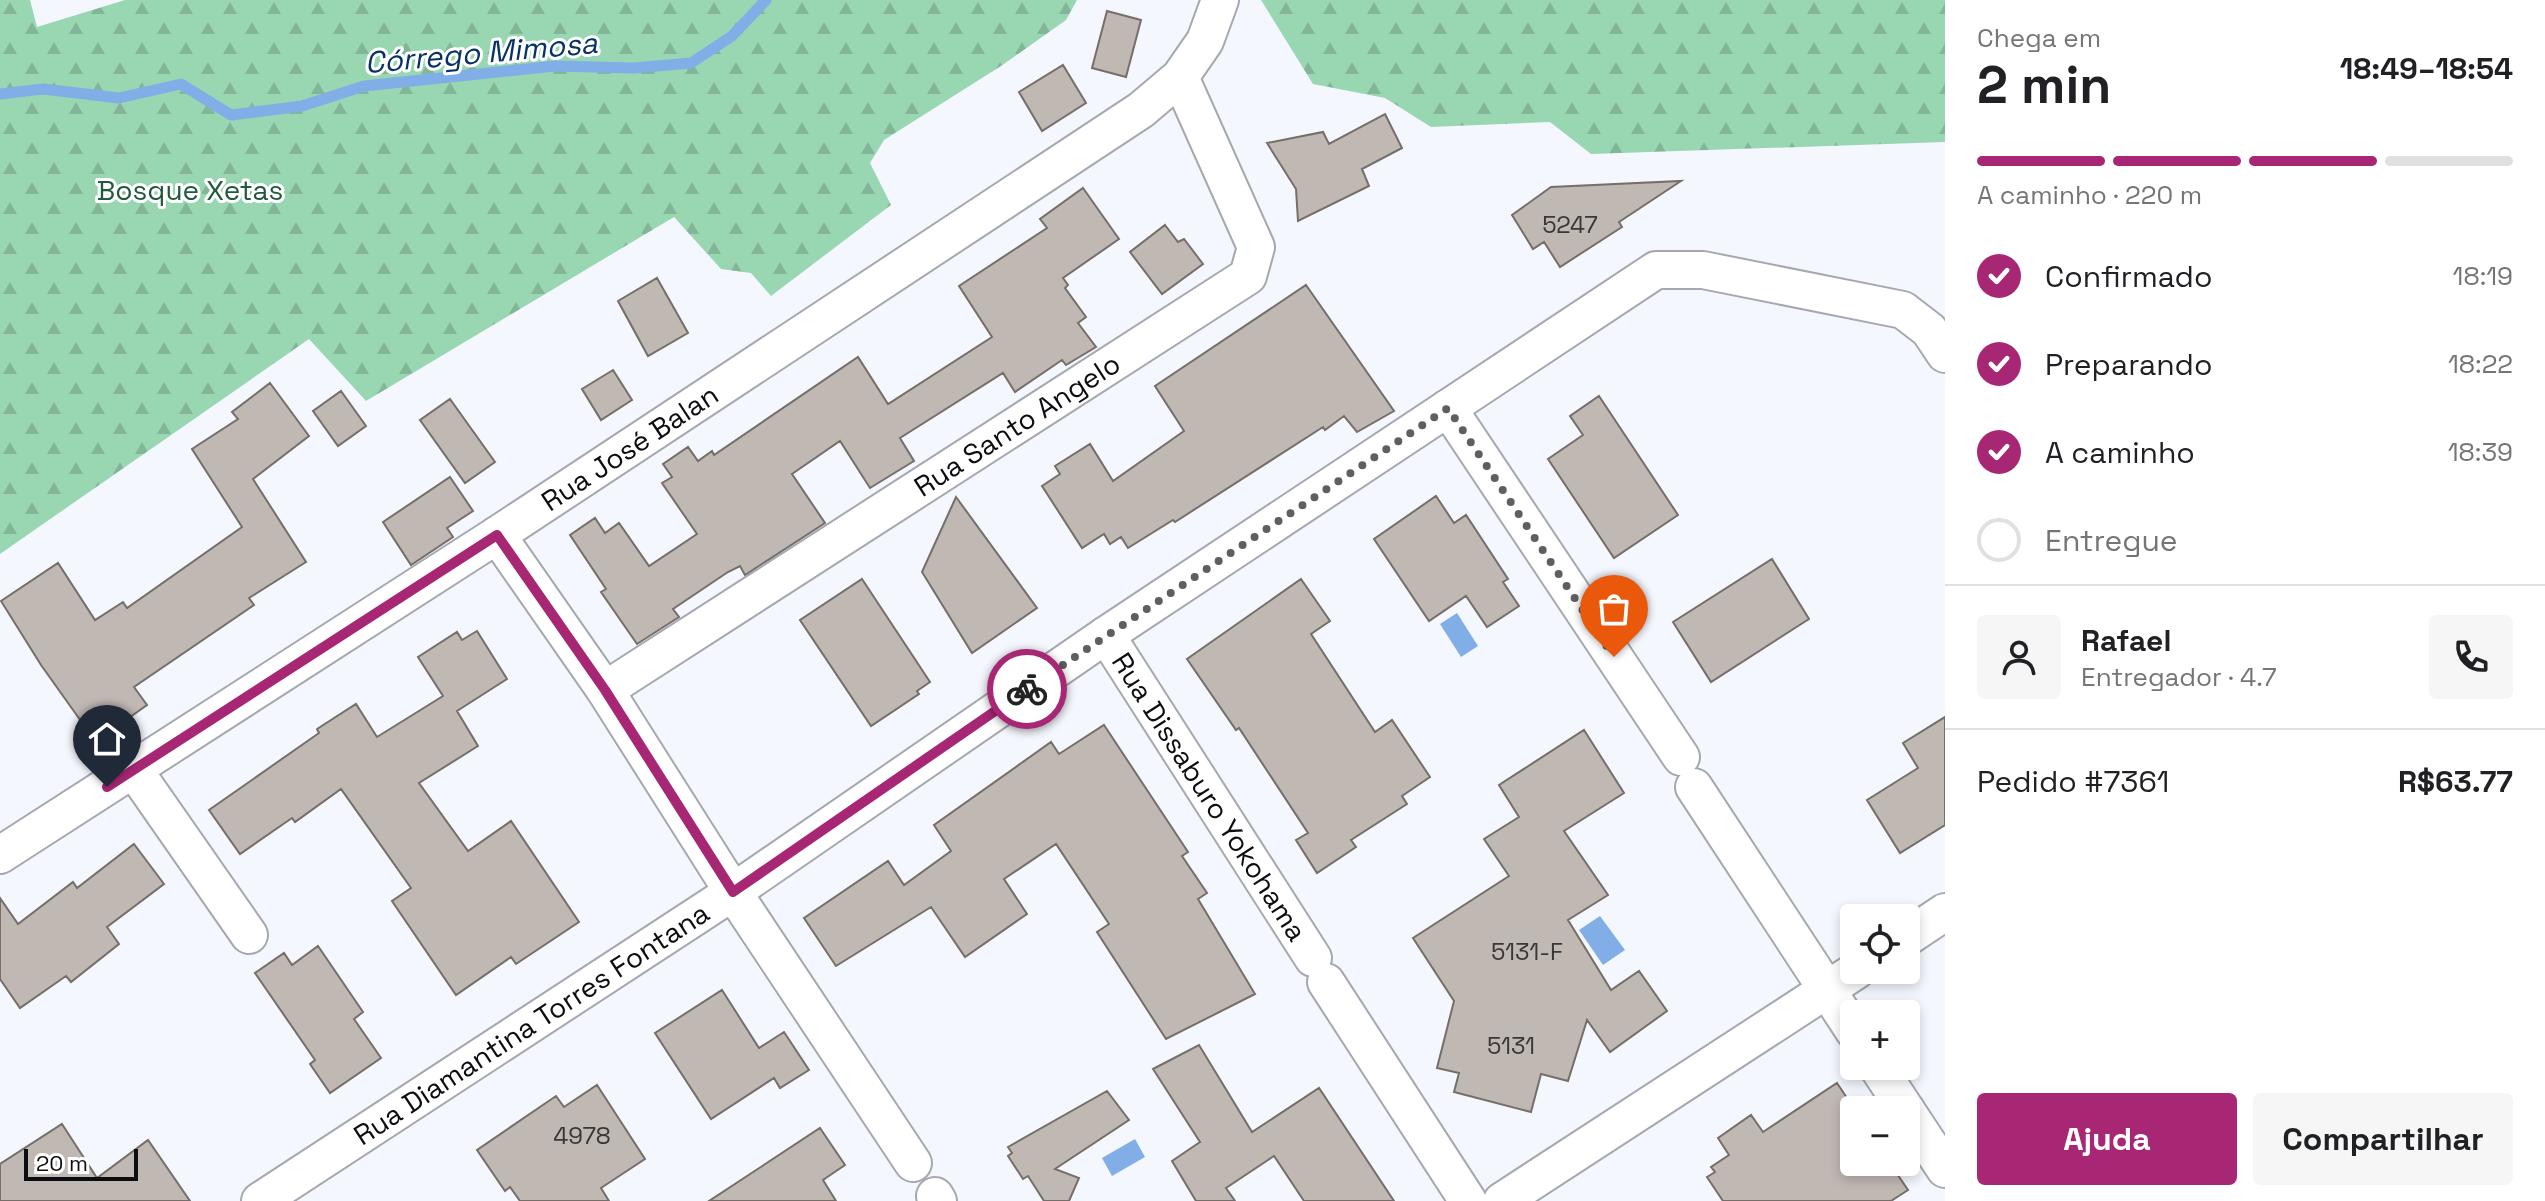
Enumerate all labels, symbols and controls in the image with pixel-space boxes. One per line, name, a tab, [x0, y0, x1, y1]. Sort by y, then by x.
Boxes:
text: Chega em	[1977, 21, 2101, 55]
water label: Córrego Mimosa	[363, 23, 600, 82]
text: 18:49–18:54	[2340, 49, 2513, 88]
text: 2 min	[1977, 52, 2111, 118]
park label: Bosque Xetas	[97, 172, 283, 208]
text: A caminho · 220 m	[1977, 178, 2202, 212]
house number: 5247	[1542, 209, 1598, 240]
icon: check	[1977, 254, 2021, 298]
text: Confirmado	[2045, 257, 2212, 296]
text: 18:19	[2453, 259, 2513, 293]
icon: check	[1977, 342, 2021, 386]
street label: Rua Santo Angelo	[907, 345, 1127, 504]
text: Preparando	[2045, 345, 2212, 384]
text: 18:22	[2448, 347, 2513, 381]
street label: Rua José Balan	[534, 376, 725, 519]
icon: check	[1977, 430, 2021, 474]
text: A caminho	[2045, 433, 2195, 472]
text: 18:39	[2448, 435, 2513, 469]
text: Entregue	[2045, 521, 2178, 560]
pin	[1580, 575, 1648, 657]
icon: bag	[1592, 587, 1636, 631]
button: person	[1977, 615, 2061, 699]
button: phone	[2429, 615, 2513, 699]
text: Rafael	[2081, 621, 2171, 660]
street label: Rua Dissaburo Yokohama	[1104, 646, 1315, 948]
courier	[987, 649, 1067, 729]
text: Entregador · 4.7	[2081, 660, 2277, 694]
icon: bike	[1005, 667, 1049, 711]
pin	[73, 705, 141, 787]
icon: home	[85, 717, 129, 761]
text: Pedido #7361	[1977, 762, 2169, 801]
text: R$63.77	[2398, 762, 2513, 801]
street label: Rua Diamantina Torres Fontana	[347, 895, 716, 1153]
map controls	[1840, 904, 1920, 1176]
button: locate	[1840, 904, 1920, 984]
house number: 5131-F	[1491, 936, 1563, 967]
button: +	[1840, 1000, 1920, 1080]
house number: 5131	[1487, 1030, 1535, 1061]
button: Ajuda	[1977, 1093, 2237, 1185]
button: Compartilhar	[2253, 1093, 2513, 1185]
button: −	[1840, 1096, 1920, 1176]
house number: 4978	[553, 1120, 611, 1151]
scale bar	[24, 1145, 138, 1181]
text: 20 m	[36, 1149, 88, 1177]

